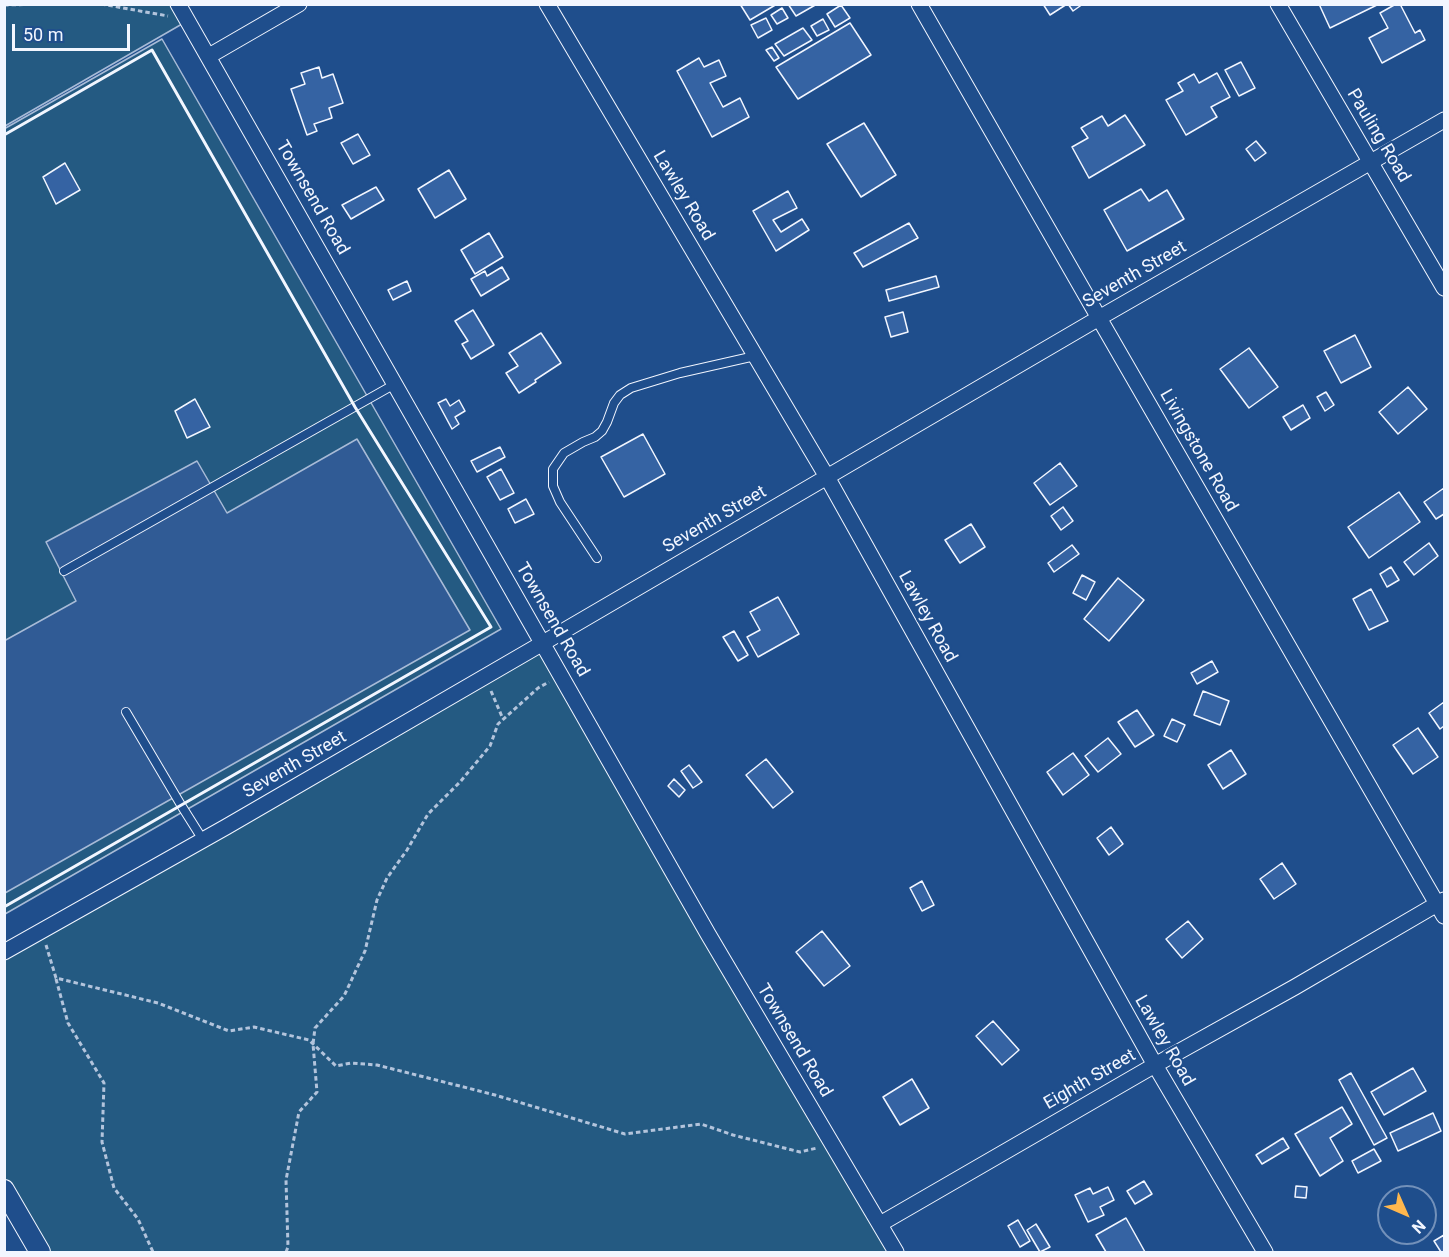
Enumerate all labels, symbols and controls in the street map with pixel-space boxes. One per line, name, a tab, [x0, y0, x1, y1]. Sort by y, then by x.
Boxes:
scale bar	[15, 12, 134, 50]
text: 50 m	[23, 24, 63, 45]
street label: Pauling Road	[1342, 85, 1414, 187]
street label: Townsend Road	[271, 137, 353, 259]
street label: Lawley Road	[648, 147, 718, 245]
street label: Seventh Street	[1079, 237, 1191, 313]
street label: Livingstone Road	[1154, 386, 1242, 516]
street label: Seventh Street	[659, 482, 771, 558]
street label: Townsend Road	[511, 559, 593, 681]
street label: Lawley Road	[893, 568, 961, 666]
street label: Seventh Street	[239, 727, 351, 803]
street label: Townsend Road	[752, 980, 836, 1102]
street label: Lawley Road	[1129, 992, 1199, 1090]
street label: Eighth Street	[1040, 1045, 1140, 1115]
north arrow	[1377, 1185, 1437, 1245]
text: N	[1408, 1216, 1429, 1237]

